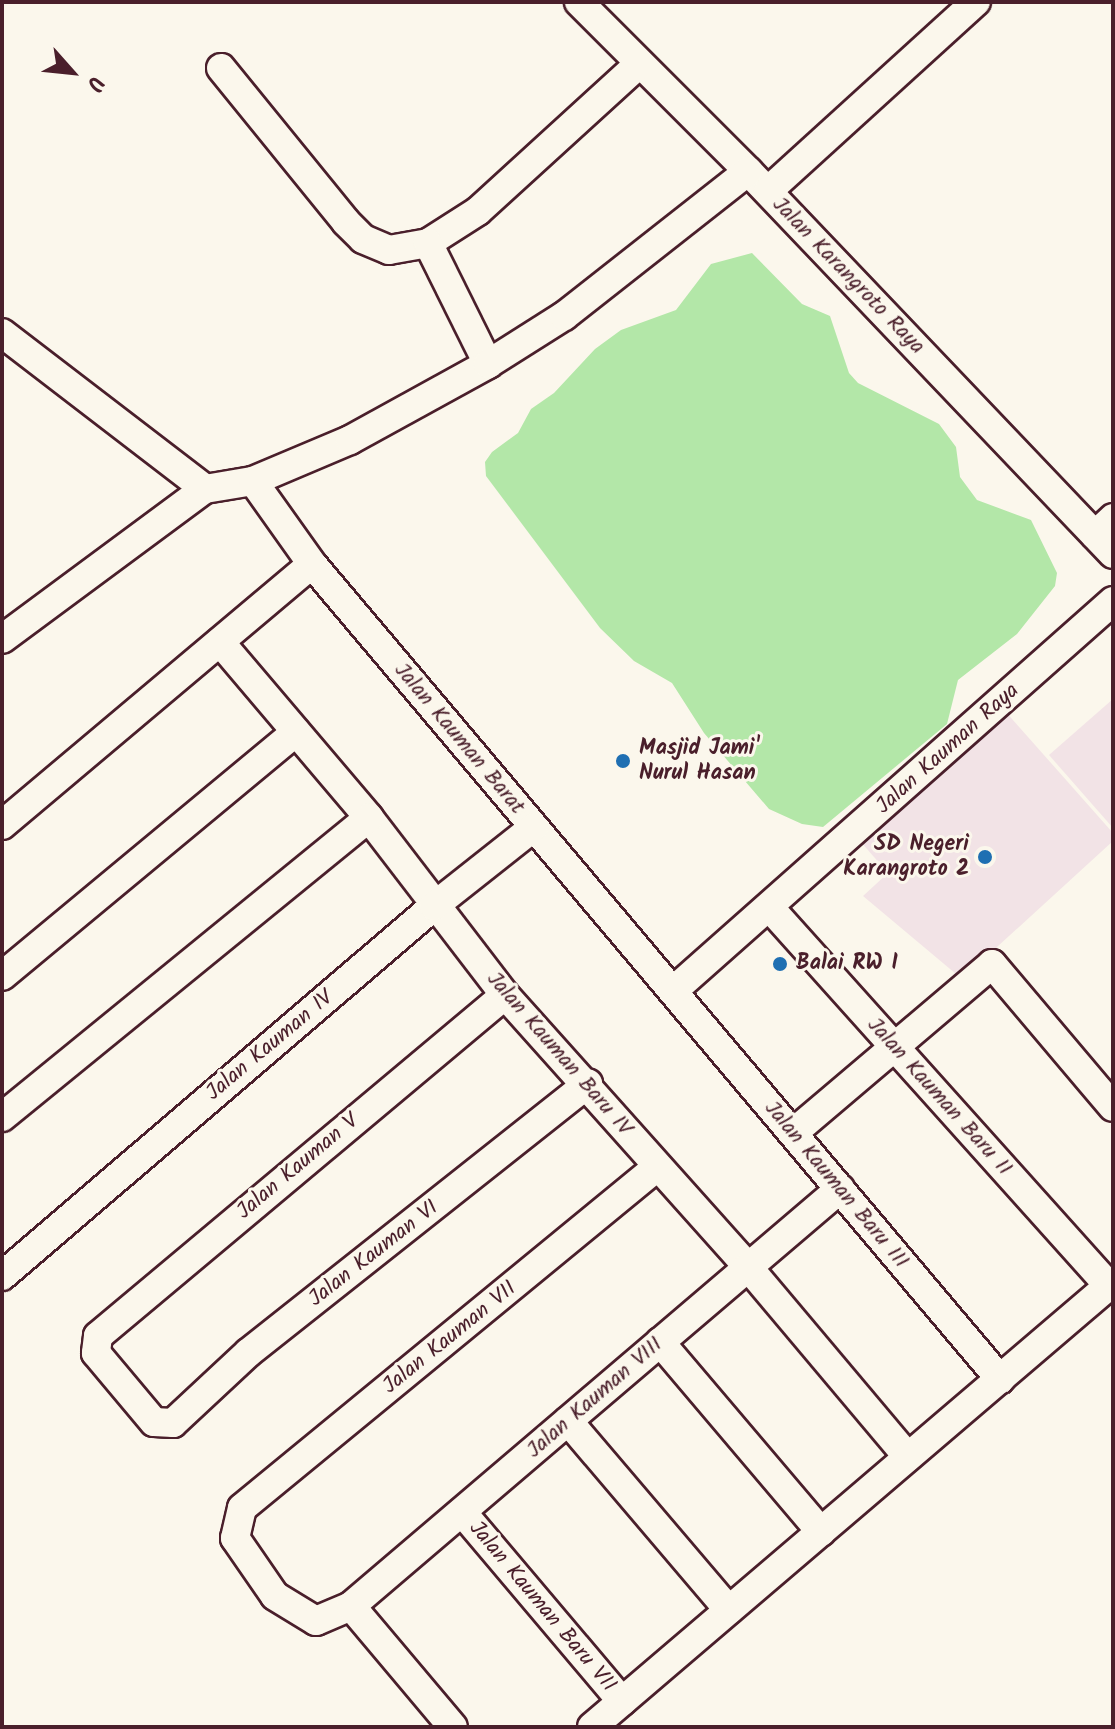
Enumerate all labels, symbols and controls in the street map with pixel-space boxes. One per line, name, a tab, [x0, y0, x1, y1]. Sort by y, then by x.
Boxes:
north arrow	[32, 32, 112, 112]
text: U	[75, 69, 112, 97]
street label: Jalan Karangroto Raya	[766, 192, 930, 360]
street label: Jalan Kauman Barat	[388, 658, 530, 820]
street label: Jalan Kauman Raya	[871, 678, 1025, 820]
place label: Masjid Jami' Nurul Hasan	[639, 735, 759, 786]
marker: Masjid Jami' Nurul Hasan	[614, 752, 632, 770]
place label: SD Negeri Karangroto 2	[843, 831, 969, 882]
marker: SD Negeri Karangroto 2	[976, 848, 994, 866]
place label: Balai RW I	[796, 951, 898, 977]
marker: Balai RW I	[771, 955, 789, 973]
street label: Jalan Kauman Baru IV	[481, 967, 637, 1141]
street label: Jalan Kauman IV	[201, 985, 339, 1107]
street label: Jalan Kauman Baru II	[861, 1012, 1017, 1182]
street label: Jalan Kauman Baru III	[758, 1096, 914, 1274]
street label: Jalan Kauman V	[232, 1108, 364, 1226]
street label: Jalan Kauman VI	[304, 1195, 444, 1313]
street label: Jalan Kauman VII	[378, 1276, 522, 1400]
street label: Jalan Kauman VIII	[522, 1332, 668, 1464]
street label: Jalan Kauman Baru VII	[463, 1516, 621, 1698]

